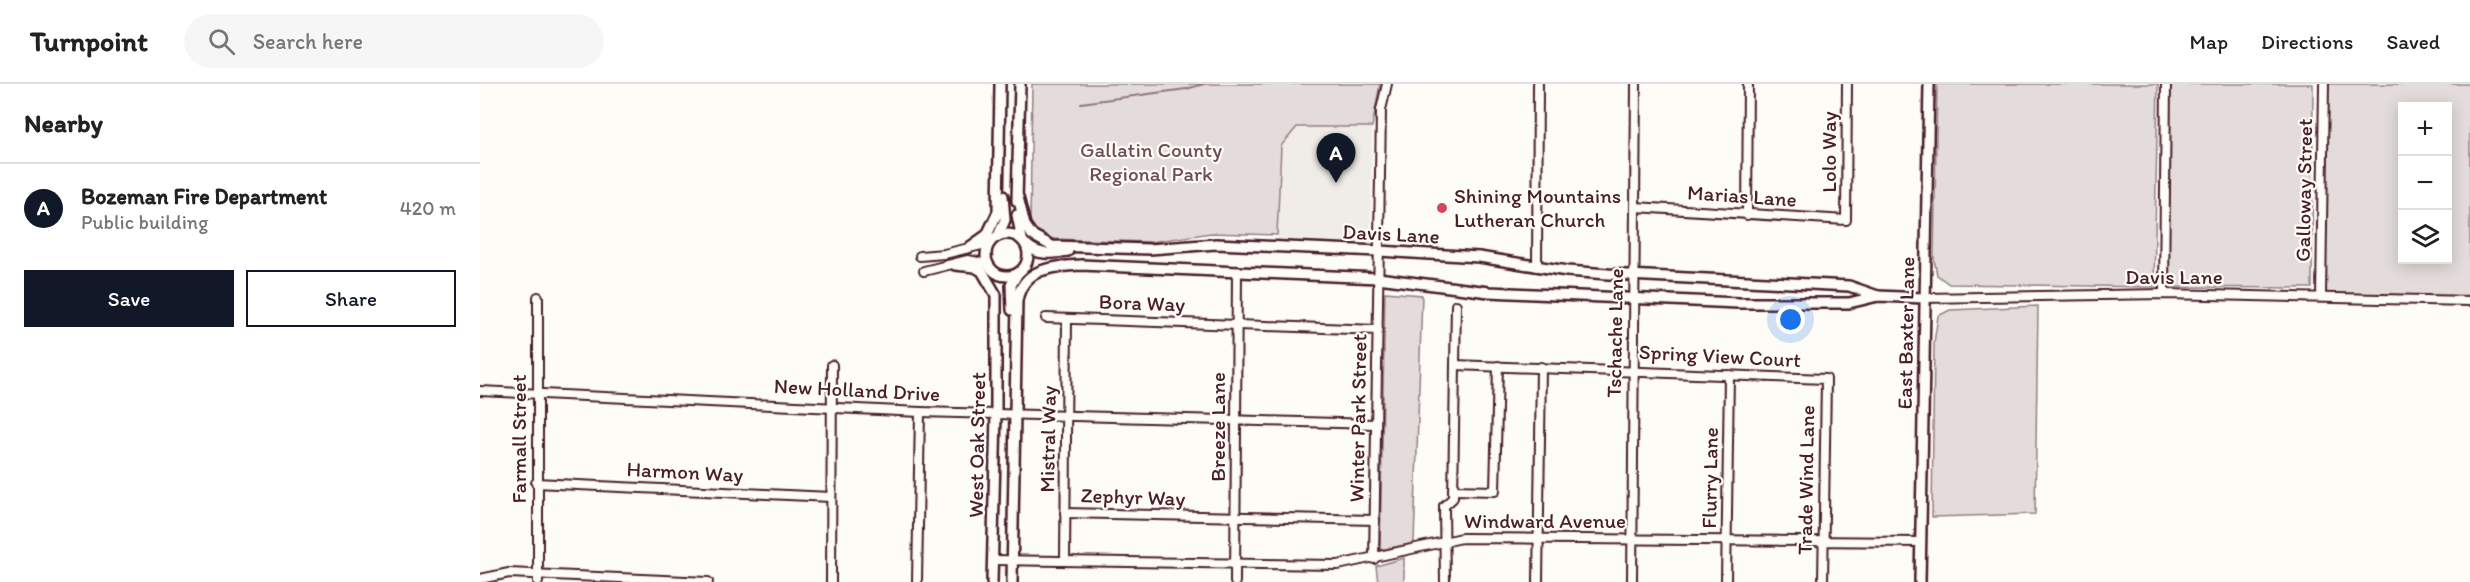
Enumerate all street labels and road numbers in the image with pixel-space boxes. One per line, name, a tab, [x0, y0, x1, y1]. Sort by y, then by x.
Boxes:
street label: Lolo Way	[1816, 111, 1841, 193]
street label: Galloway Street	[2290, 118, 2317, 262]
street label: Marias Lane	[1687, 179, 1798, 212]
street label: Davis Lane	[1342, 218, 1440, 249]
street label: East Baxter Lane	[1892, 256, 1919, 410]
street label: Davis Lane	[2125, 264, 2223, 289]
street label: Tschache Lane	[1601, 268, 1628, 398]
street label: Bora Way	[1098, 288, 1186, 317]
street label: Winter Park Street	[1344, 333, 1371, 503]
street label: Spring View Court	[1638, 339, 1802, 372]
street label: West Oak Street	[963, 372, 990, 518]
street label: Breeze Lane	[1205, 372, 1230, 482]
street label: New Holland Drive	[773, 373, 941, 406]
street label: Farmall Street	[506, 374, 531, 504]
street label: Mistral Way	[1034, 385, 1061, 493]
street label: Trade Wind Lane	[1792, 405, 1819, 555]
street label: Flurry Lane	[1696, 427, 1723, 529]
street label: Harmon Way	[626, 456, 744, 487]
street label: Zephyr Way	[1080, 482, 1186, 511]
street label: Windward Avenue	[1464, 508, 1626, 533]

